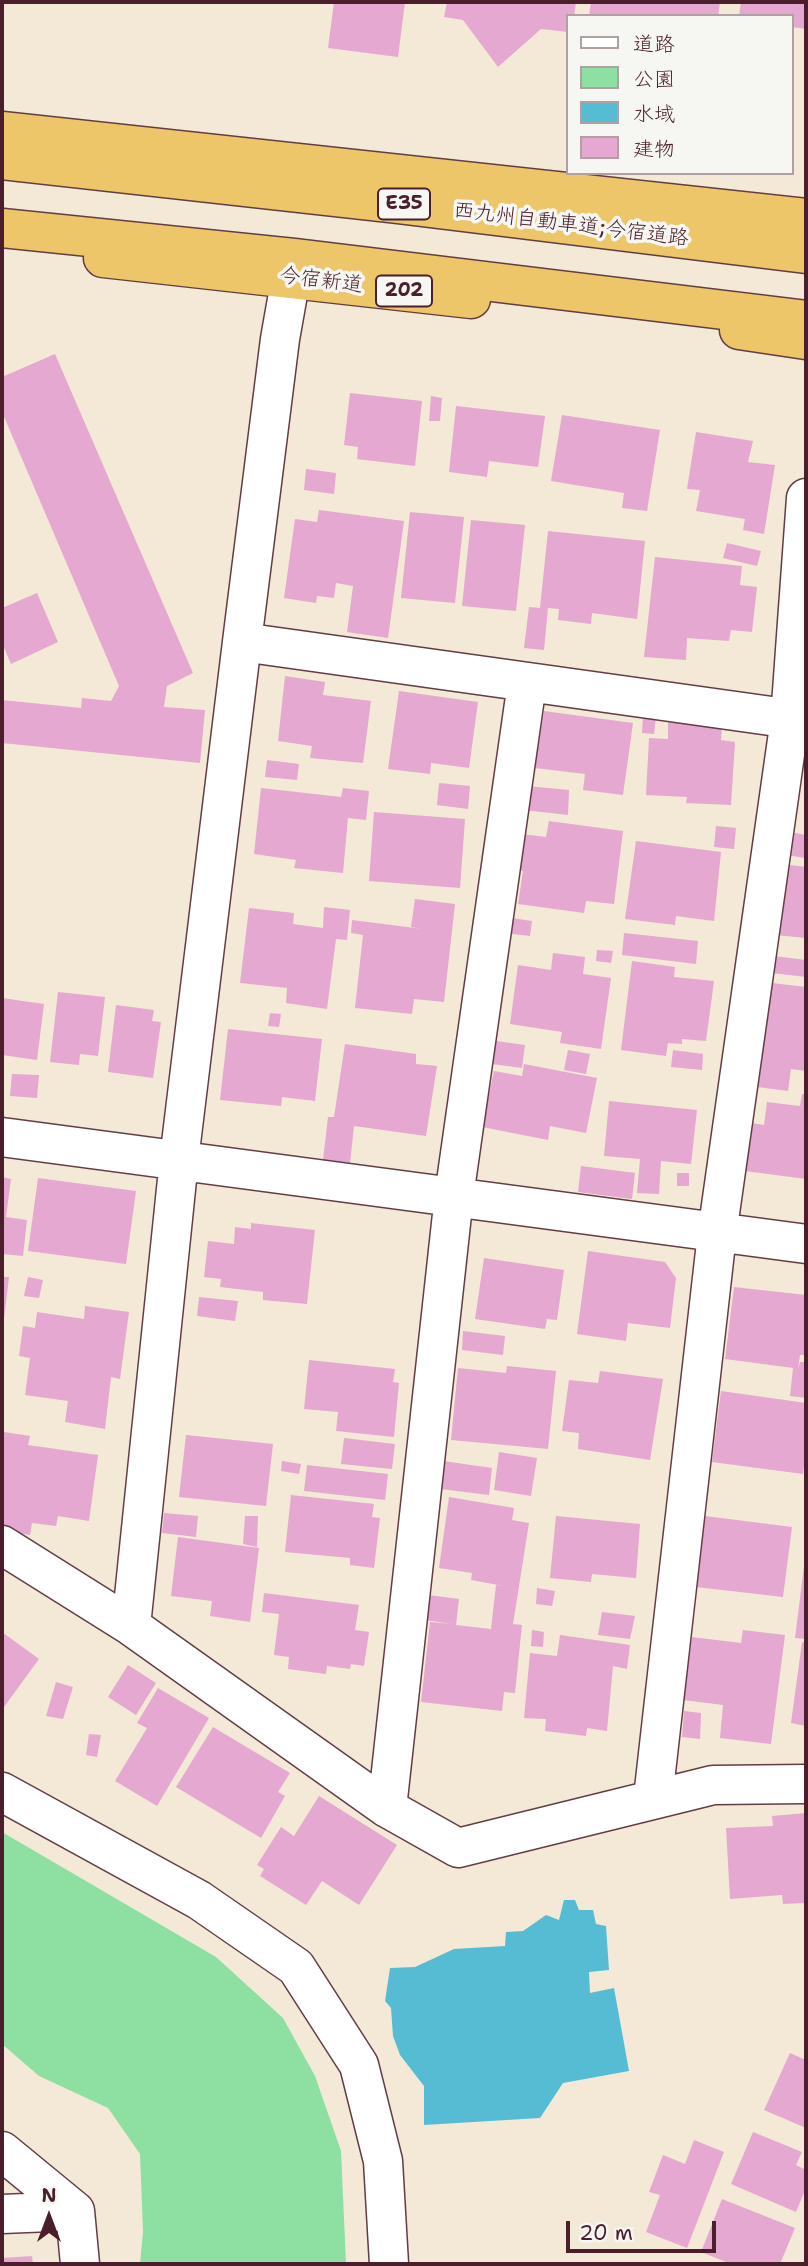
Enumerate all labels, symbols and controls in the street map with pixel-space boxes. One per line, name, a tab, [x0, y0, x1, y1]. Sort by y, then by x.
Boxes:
legend	[566, 14, 794, 175]
text: 道路	[633, 30, 675, 58]
text: 公園	[633, 65, 675, 93]
text: 水域	[633, 100, 675, 128]
text: 建物	[633, 135, 675, 163]
road number: E35	[378, 188, 430, 220]
street label: 西九州自動車道;今宿道路	[452, 198, 690, 252]
street label: 今宿新道	[278, 263, 364, 299]
road number: 202	[376, 276, 432, 306]
north arrow	[14, 2182, 84, 2252]
text: N	[41, 2183, 57, 2208]
scale bar	[570, 2206, 720, 2250]
text: 20 m	[579, 2219, 633, 2247]

